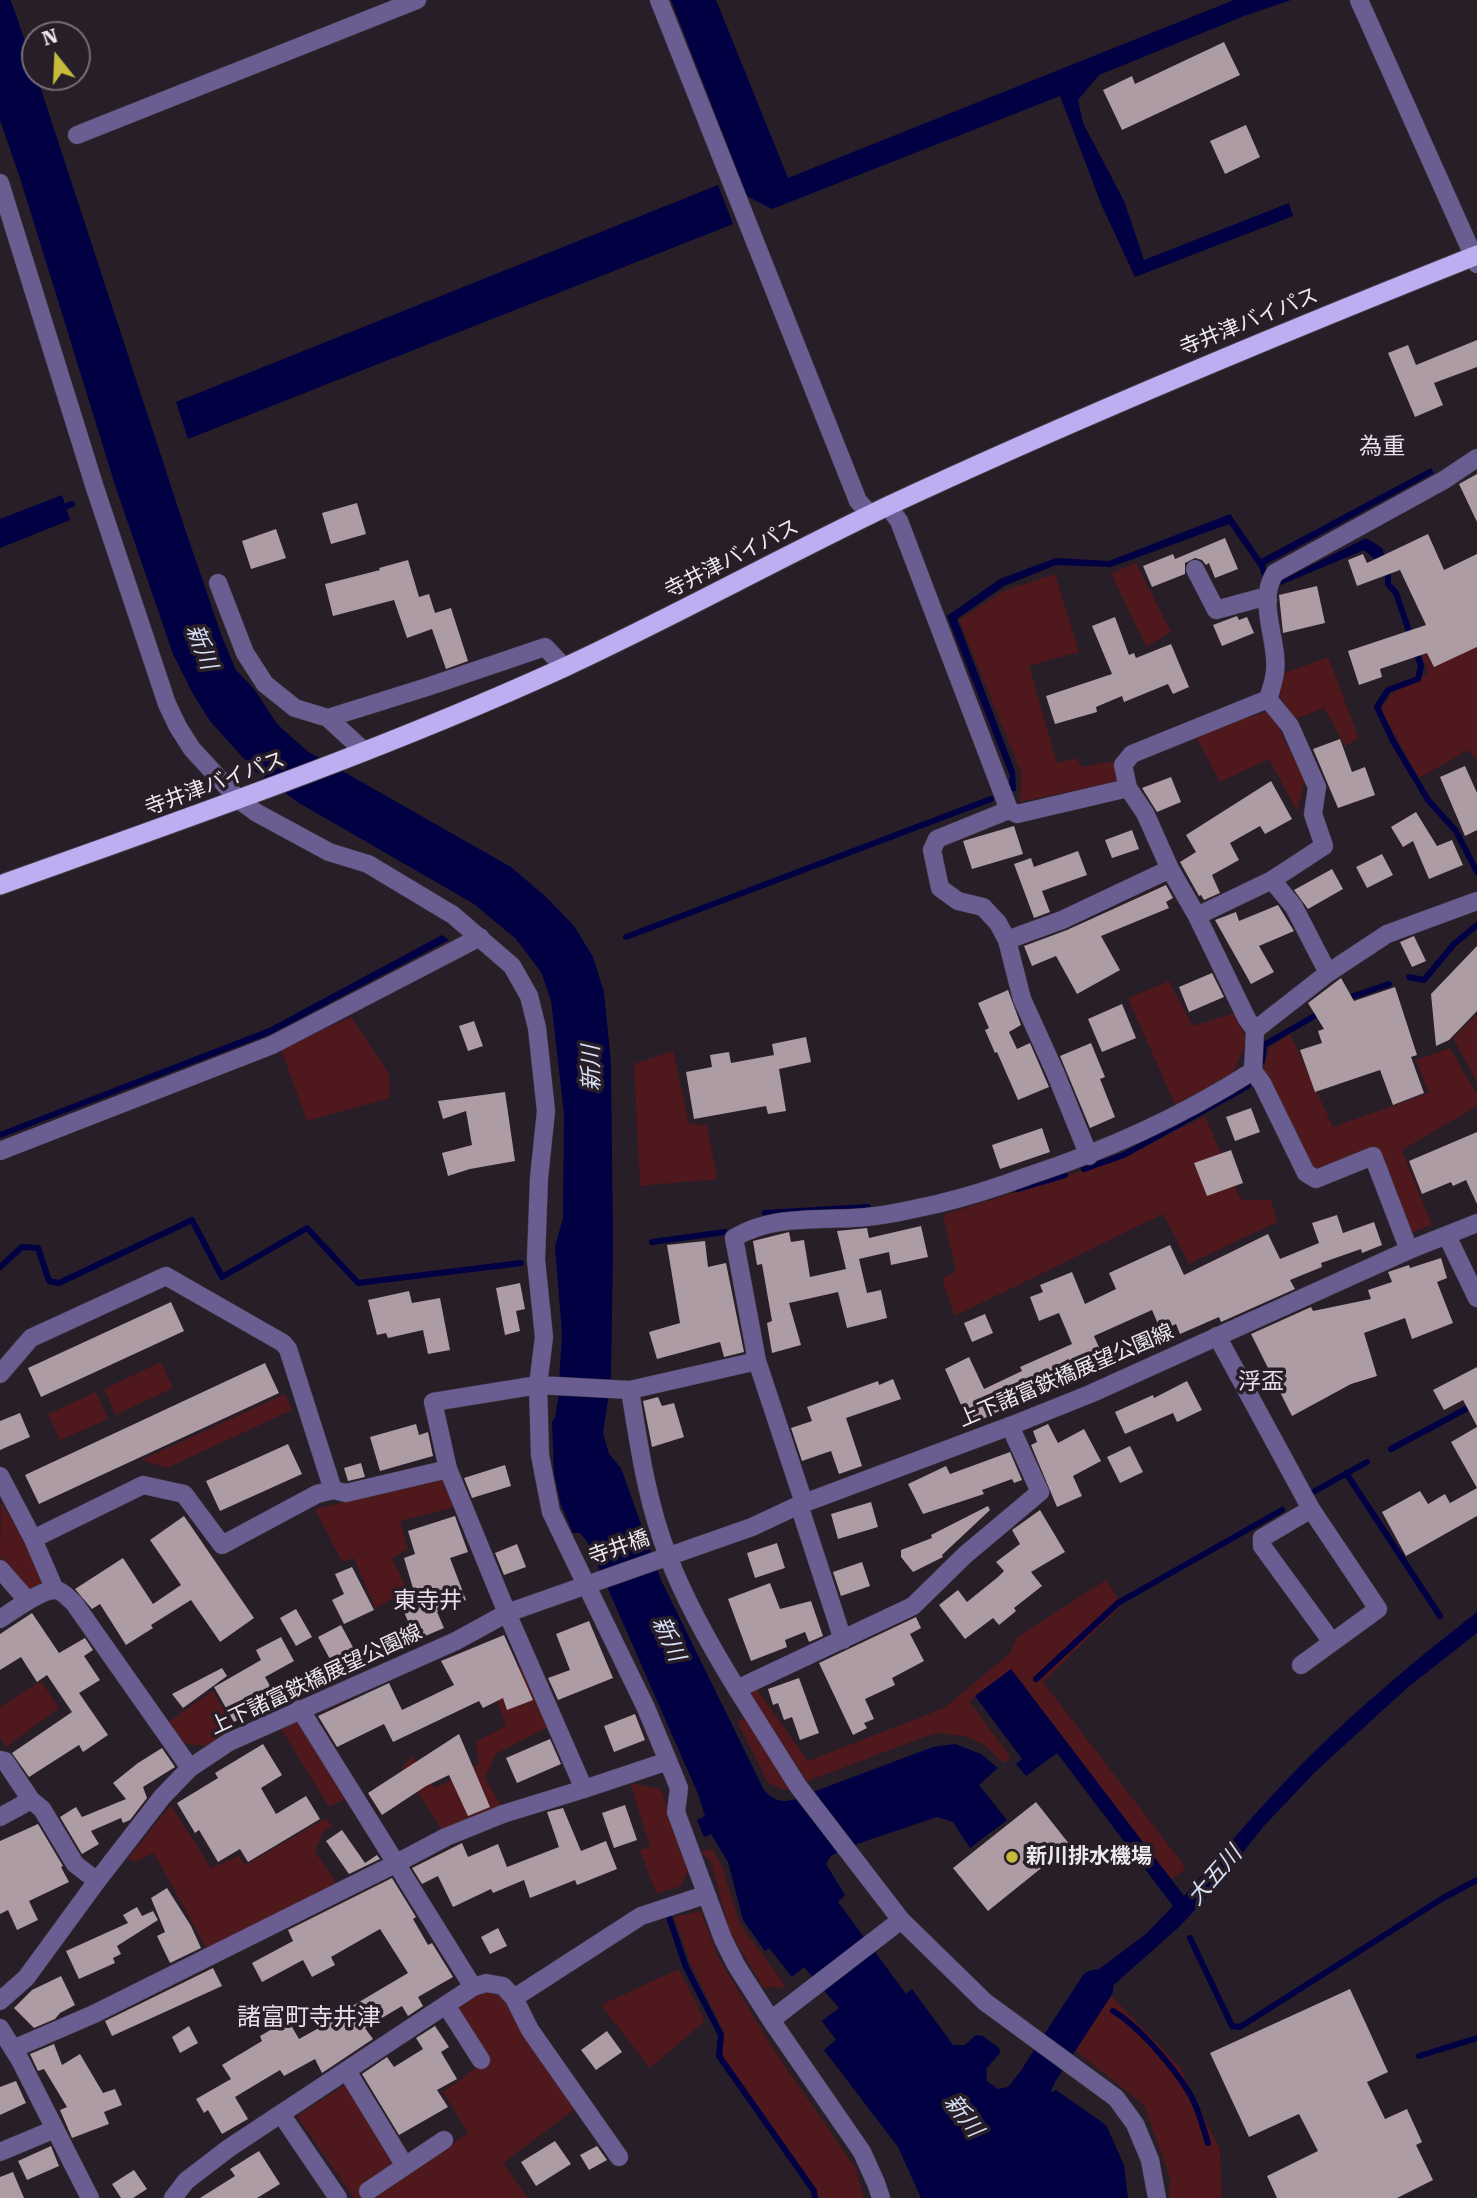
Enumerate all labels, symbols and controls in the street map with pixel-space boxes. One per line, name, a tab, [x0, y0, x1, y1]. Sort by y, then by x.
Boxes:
north arrow	[21, 21, 91, 91]
text: N	[39, 24, 60, 51]
street label: 寺井津バイパス	[1176, 283, 1322, 361]
district label: 為重	[1359, 433, 1405, 461]
street label: 寺井津バイパス	[661, 514, 803, 604]
water label: 新川	[180, 621, 222, 673]
street label: 寺井津バイパス	[142, 747, 288, 821]
water label: 新川	[578, 1045, 606, 1091]
street label: 上下諸富鉄橋展望公園線	[955, 1319, 1177, 1433]
district label: 浮盃	[1238, 1368, 1284, 1396]
street label: 寺井橋	[585, 1526, 653, 1570]
district label: 東寺井	[394, 1587, 462, 1615]
water label: 新川	[646, 1612, 690, 1666]
street label: 上下諸富鉄橋展望公園線	[206, 1620, 426, 1740]
water label: 大五川	[1182, 1841, 1248, 1911]
place label: 新川排水機場	[1026, 1844, 1152, 1870]
marker: 新川排水機場	[1004, 1849, 1020, 1865]
district label: 諸富町寺井津	[237, 2004, 381, 2032]
water label: 新川	[938, 2089, 988, 2143]

